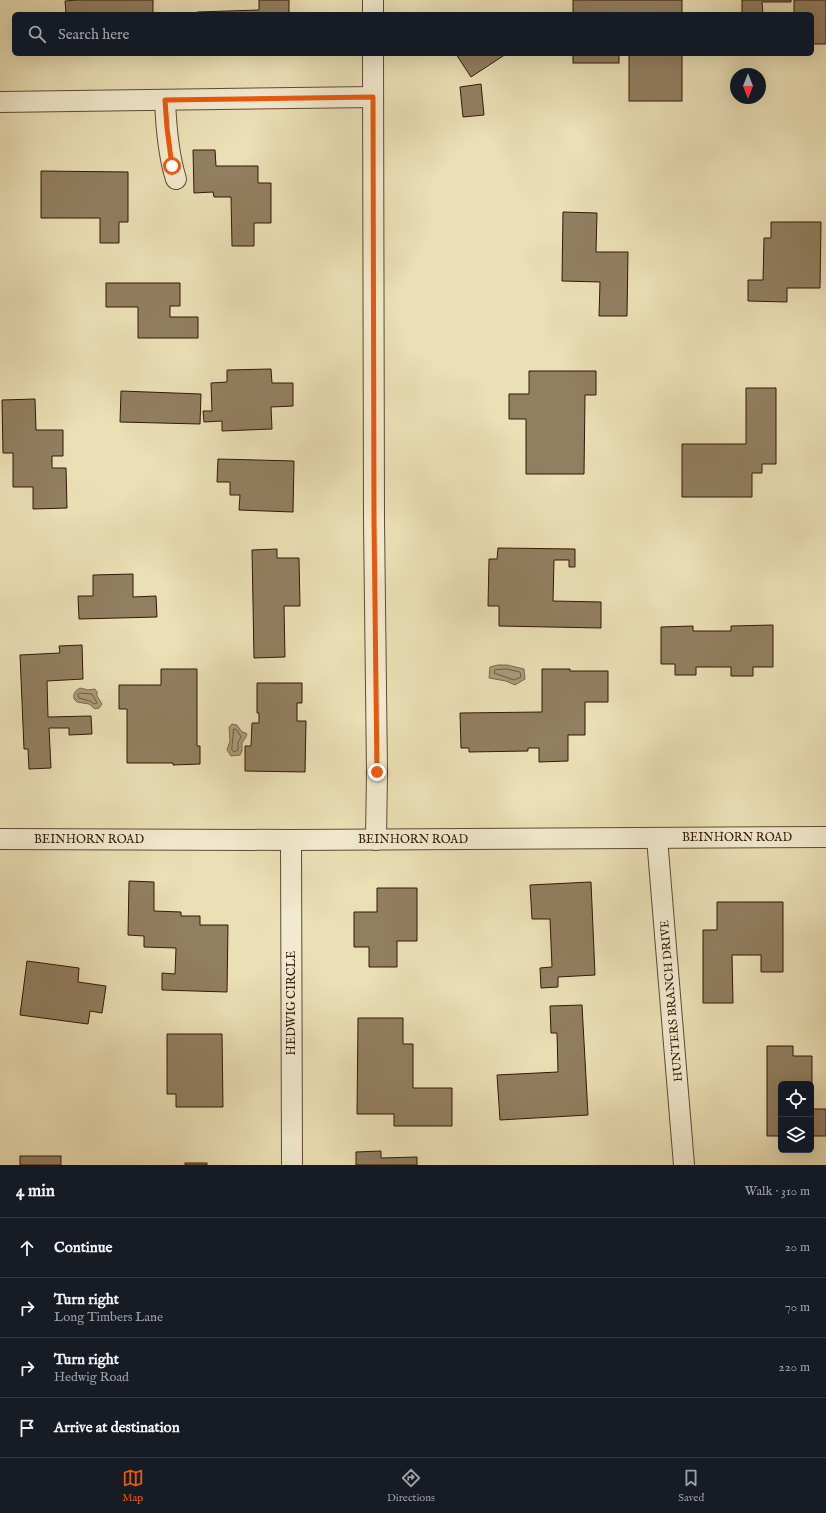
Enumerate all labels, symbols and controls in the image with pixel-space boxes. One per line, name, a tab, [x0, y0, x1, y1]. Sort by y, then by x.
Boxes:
search box	[12, 12, 814, 56]
icon: search	[26, 23, 48, 45]
text: Search here	[58, 25, 129, 44]
north arrow	[730, 68, 766, 104]
route start	[163, 157, 181, 175]
route end	[368, 763, 386, 781]
street label: BEINHORN ROAD	[682, 830, 792, 845]
street label: BEINHORN ROAD	[34, 832, 144, 847]
street label: BEINHORN ROAD	[358, 832, 468, 847]
street label: HUNTERS BRANCH DRIVE	[657, 919, 686, 1082]
street label: HEDWIG CIRCLE	[284, 951, 299, 1055]
map controls	[778, 1081, 814, 1153]
button: locate	[778, 1081, 814, 1117]
button: layers	[778, 1117, 814, 1153]
text: 4 min	[16, 1181, 55, 1202]
text: Walk · 310 m	[745, 1183, 810, 1200]
icon: ahead	[16, 1237, 38, 1259]
text: Continue	[54, 1238, 112, 1257]
text: 20 m	[785, 1239, 810, 1256]
text: Turn right	[54, 1290, 119, 1309]
icon: right	[16, 1297, 38, 1319]
text: 70 m	[785, 1299, 810, 1316]
text: Long Timbers Lane	[54, 1309, 163, 1326]
text: Turn right	[54, 1350, 119, 1369]
icon: right	[16, 1357, 38, 1379]
text: 220 m	[779, 1359, 810, 1376]
text: Hedwig Road	[54, 1369, 129, 1386]
icon: arrive	[16, 1417, 38, 1439]
text: Arrive at destination	[54, 1418, 180, 1437]
tab: Map	[122, 1467, 144, 1505]
tab: Directions	[387, 1467, 435, 1505]
tab: Saved	[678, 1467, 704, 1505]

